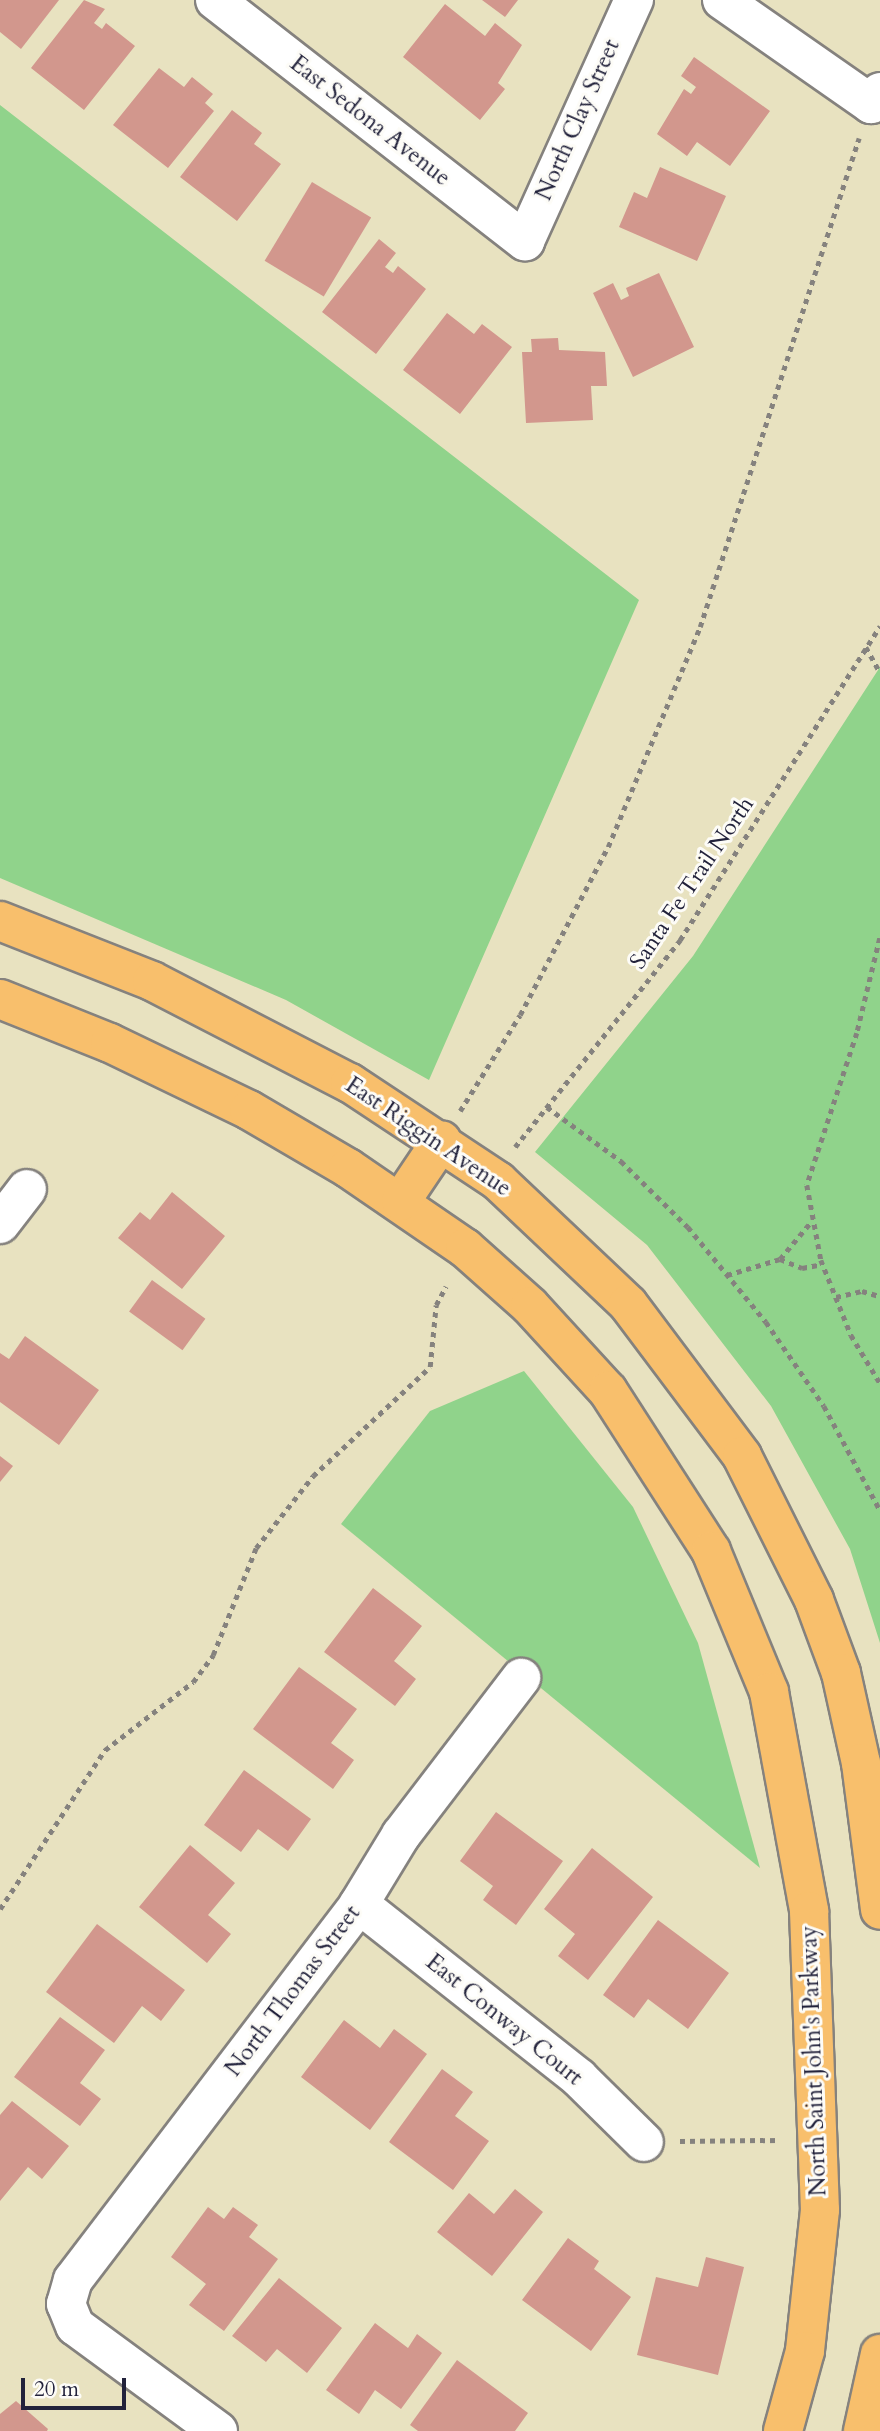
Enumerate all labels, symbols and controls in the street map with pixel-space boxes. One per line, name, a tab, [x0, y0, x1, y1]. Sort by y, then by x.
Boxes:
street label: North Clay Street	[530, 35, 626, 205]
street label: East Sedona Avenue	[284, 50, 456, 192]
street label: Santa Fe Trail North	[624, 792, 760, 974]
street label: East Riggin Avenue	[340, 1071, 516, 1203]
street label: North Thomas Street	[220, 1900, 366, 2082]
street label: North Saint John's Parkway	[795, 1925, 833, 2197]
street label: East Conway Court	[420, 1948, 588, 2092]
scale bar	[24, 2364, 130, 2408]
text: 20 m	[34, 2375, 79, 2404]

